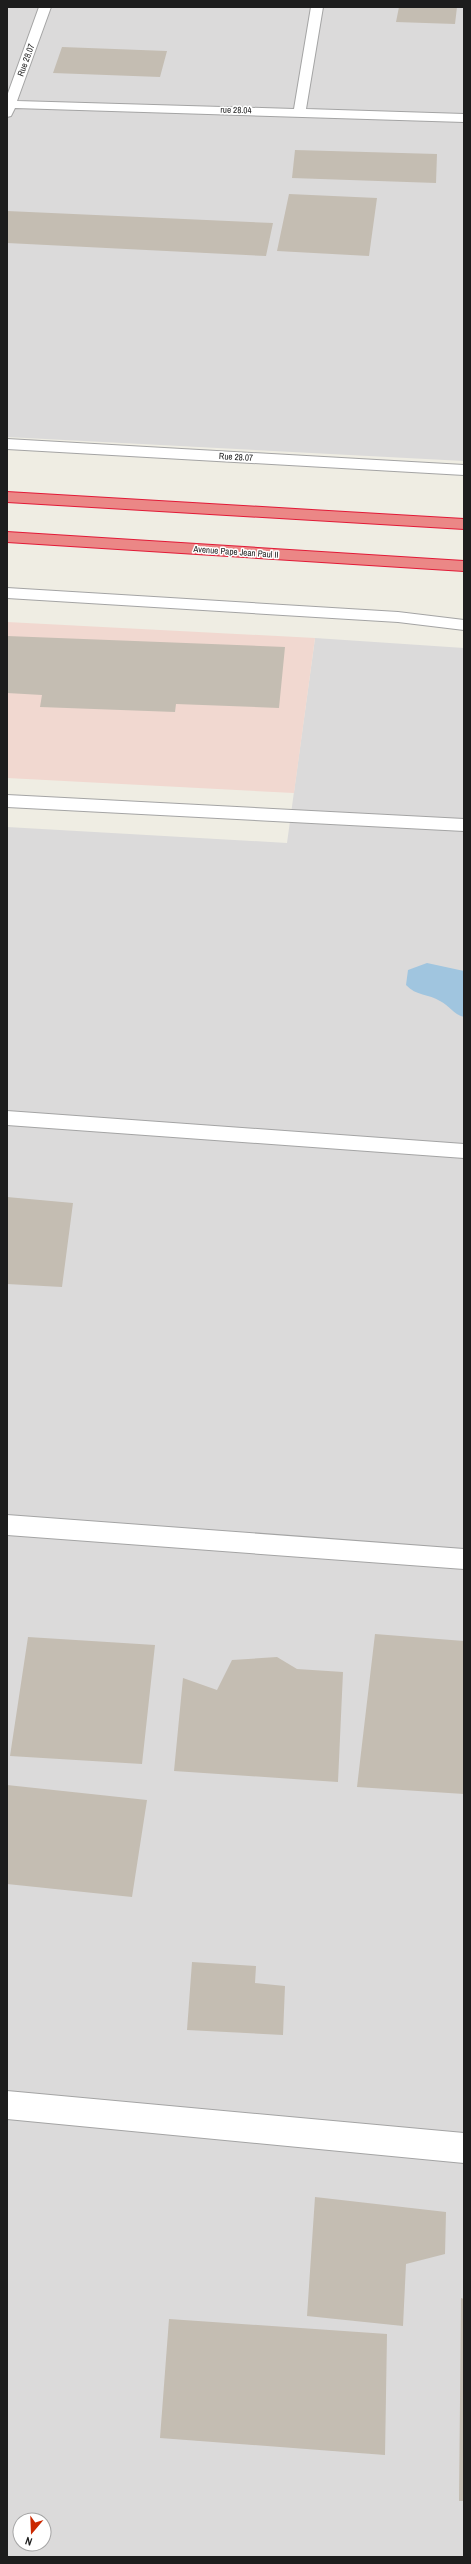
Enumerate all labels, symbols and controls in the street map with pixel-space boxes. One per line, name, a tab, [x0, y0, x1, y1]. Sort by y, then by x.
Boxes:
street label: Rue 28.07	[15, 42, 37, 78]
street label: rue 28.04	[220, 104, 252, 116]
street label: Rue 28.07	[219, 450, 253, 464]
street label: Avenue Pape Jean Paul II	[192, 543, 279, 561]
north arrow	[12, 2512, 52, 2552]
text: N	[23, 2534, 34, 2549]

